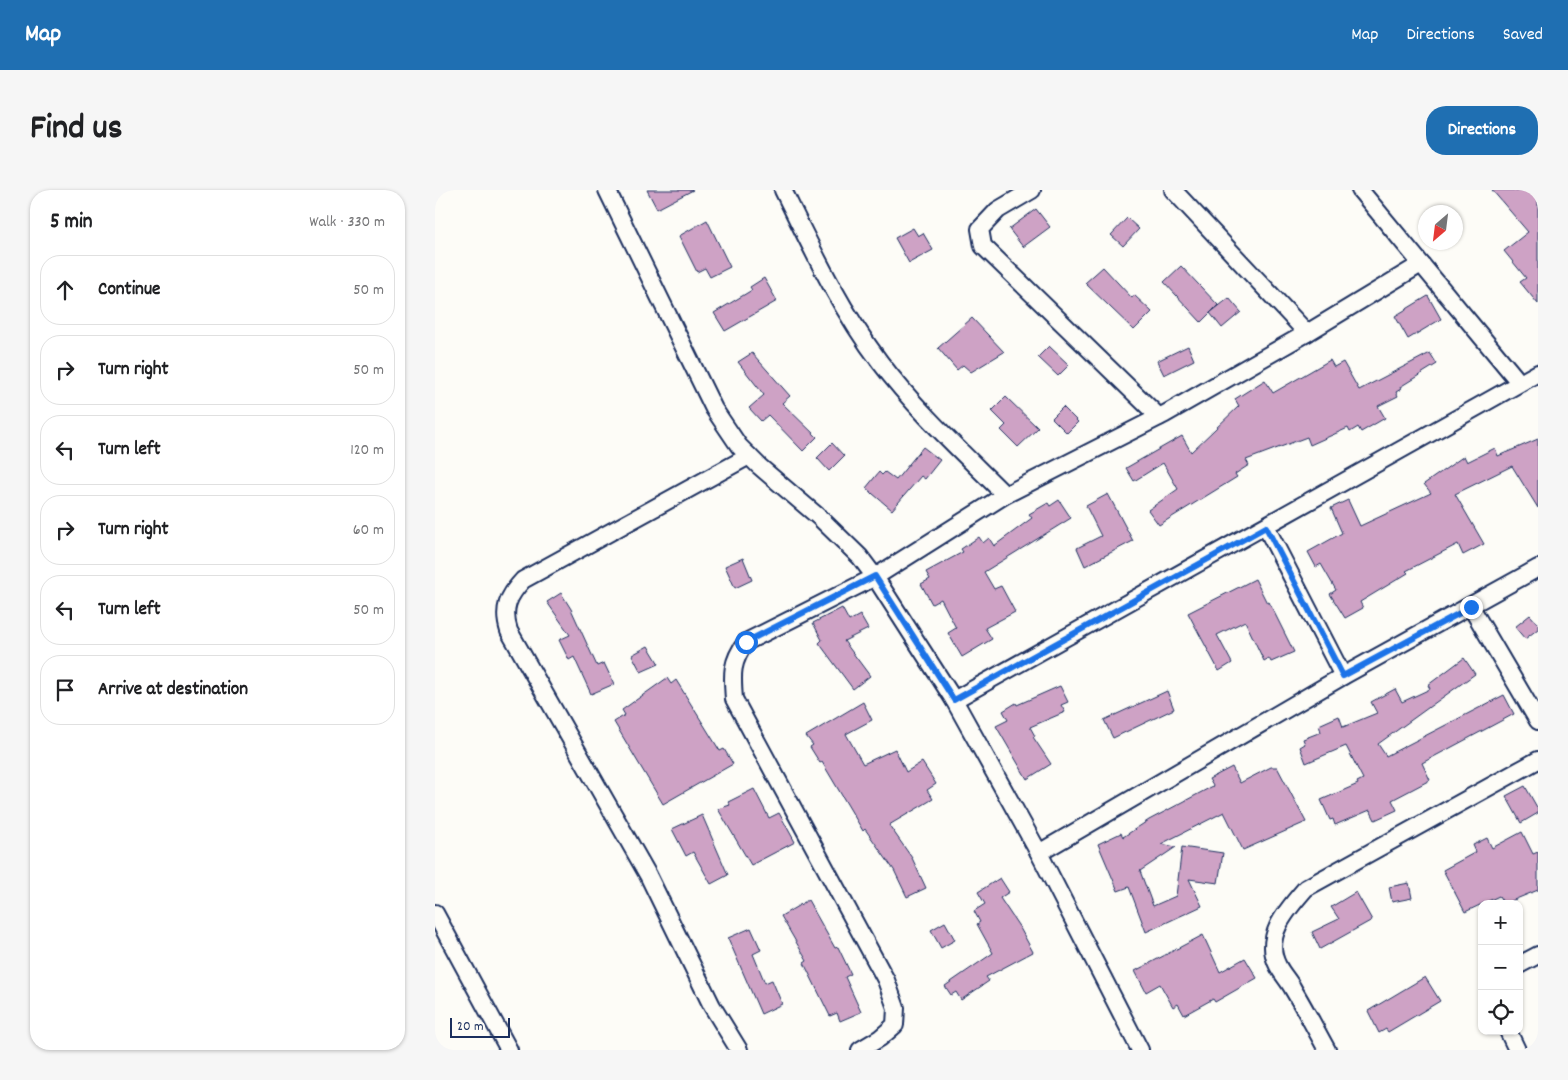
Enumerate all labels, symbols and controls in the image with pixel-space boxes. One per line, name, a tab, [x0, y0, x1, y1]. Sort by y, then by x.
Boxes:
text: Map	[25, 18, 61, 52]
text: Map	[1351, 23, 1378, 48]
text: Directions	[1406, 23, 1475, 48]
text: Saved	[1503, 23, 1543, 48]
text: Find us	[30, 105, 122, 155]
button: Directions	[1426, 106, 1538, 155]
north arrow	[1418, 205, 1463, 250]
text: 5 min	[50, 208, 93, 238]
text: Walk · 330 m	[309, 211, 385, 234]
icon: ahead	[51, 276, 79, 304]
text: Continue	[98, 277, 160, 304]
text: 50 m	[353, 279, 384, 302]
icon: right	[51, 356, 79, 384]
text: Turn right	[98, 357, 169, 384]
text: 50 m	[353, 359, 384, 382]
icon: left	[51, 436, 79, 464]
text: Turn left	[98, 437, 161, 464]
text: 120 m	[350, 439, 384, 462]
icon: right	[51, 516, 79, 544]
text: Turn right	[98, 517, 169, 544]
text: 60 m	[353, 519, 384, 542]
icon: left	[51, 596, 79, 624]
route end	[1460, 596, 1483, 619]
text: Turn left	[98, 597, 161, 624]
text: 50 m	[353, 599, 384, 622]
route start	[735, 631, 758, 654]
icon: arrive	[51, 676, 79, 704]
text: Arrive at destination	[98, 677, 248, 704]
map controls	[1478, 900, 1523, 1035]
button: +	[1478, 900, 1523, 945]
button: −	[1478, 945, 1523, 990]
button: locate	[1478, 990, 1523, 1035]
scale bar	[450, 1015, 510, 1038]
text: 20 m	[457, 1017, 484, 1037]

